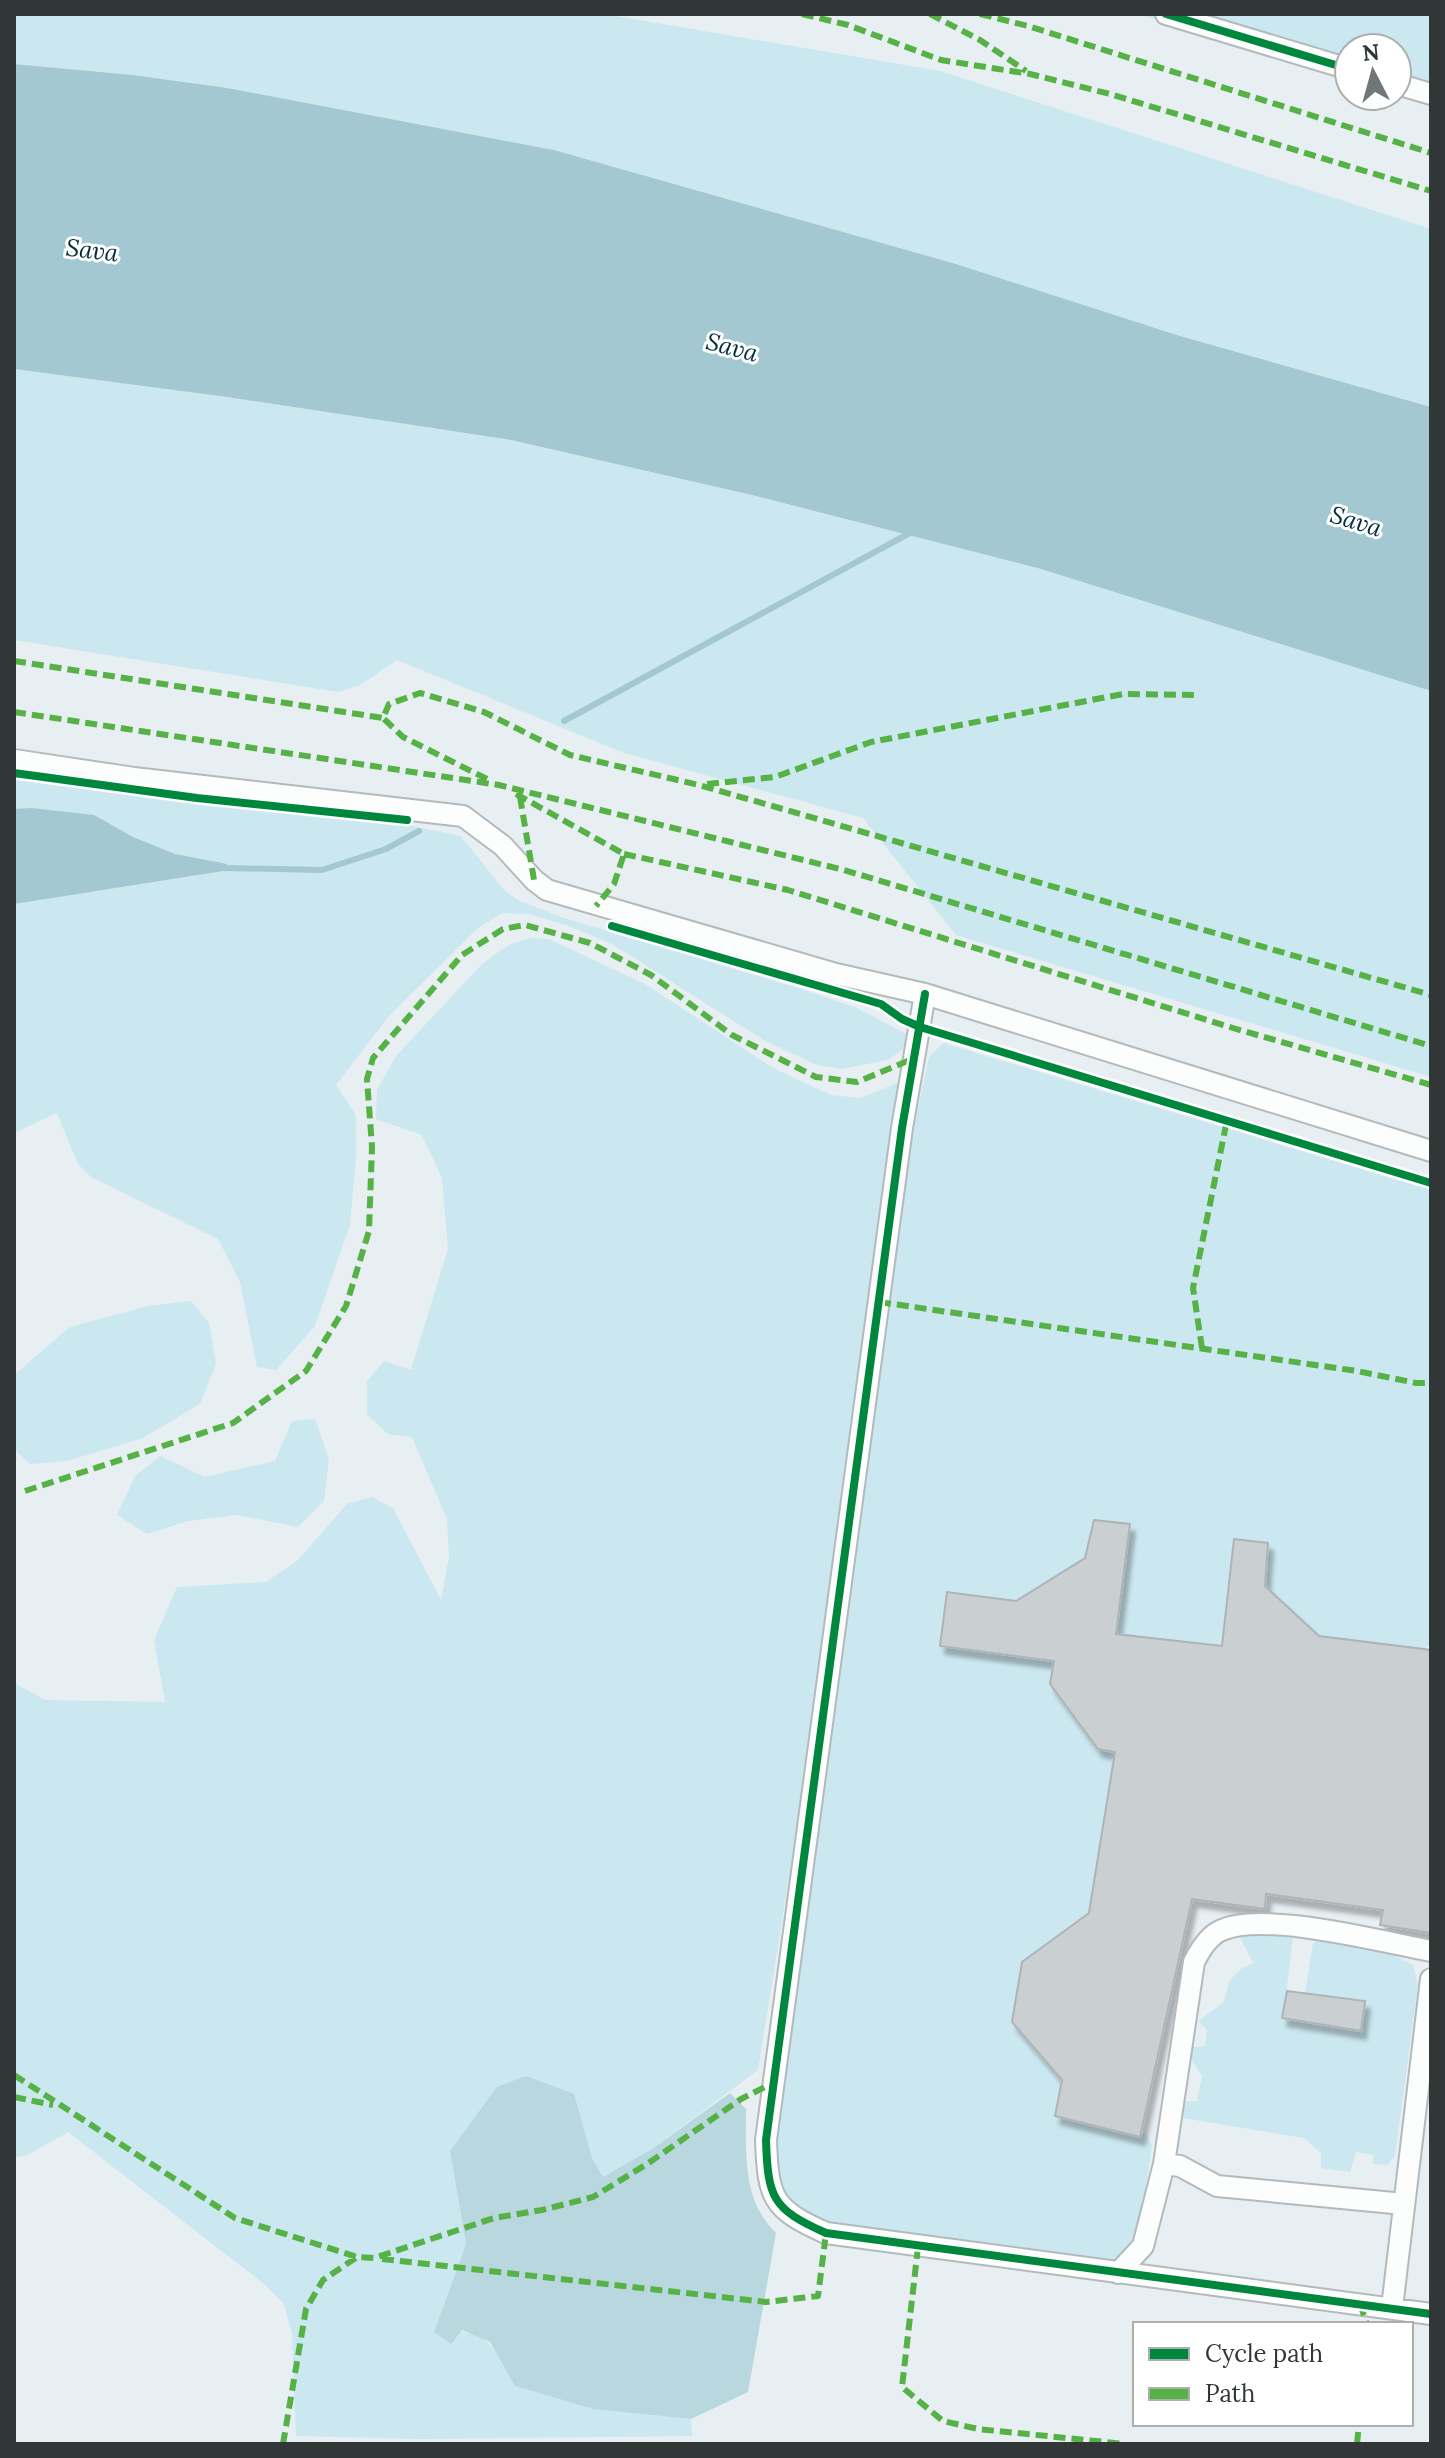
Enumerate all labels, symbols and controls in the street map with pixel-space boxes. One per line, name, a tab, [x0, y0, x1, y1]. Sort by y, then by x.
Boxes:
north arrow	[1333, 32, 1413, 112]
text: N	[1361, 37, 1381, 67]
water label: Sava	[64, 231, 121, 269]
water label: Sava	[703, 325, 762, 369]
water label: Sava	[1326, 499, 1386, 544]
legend	[1133, 2322, 1413, 2426]
text: Cycle path	[1205, 2338, 1323, 2369]
text: Path	[1205, 2378, 1255, 2409]

